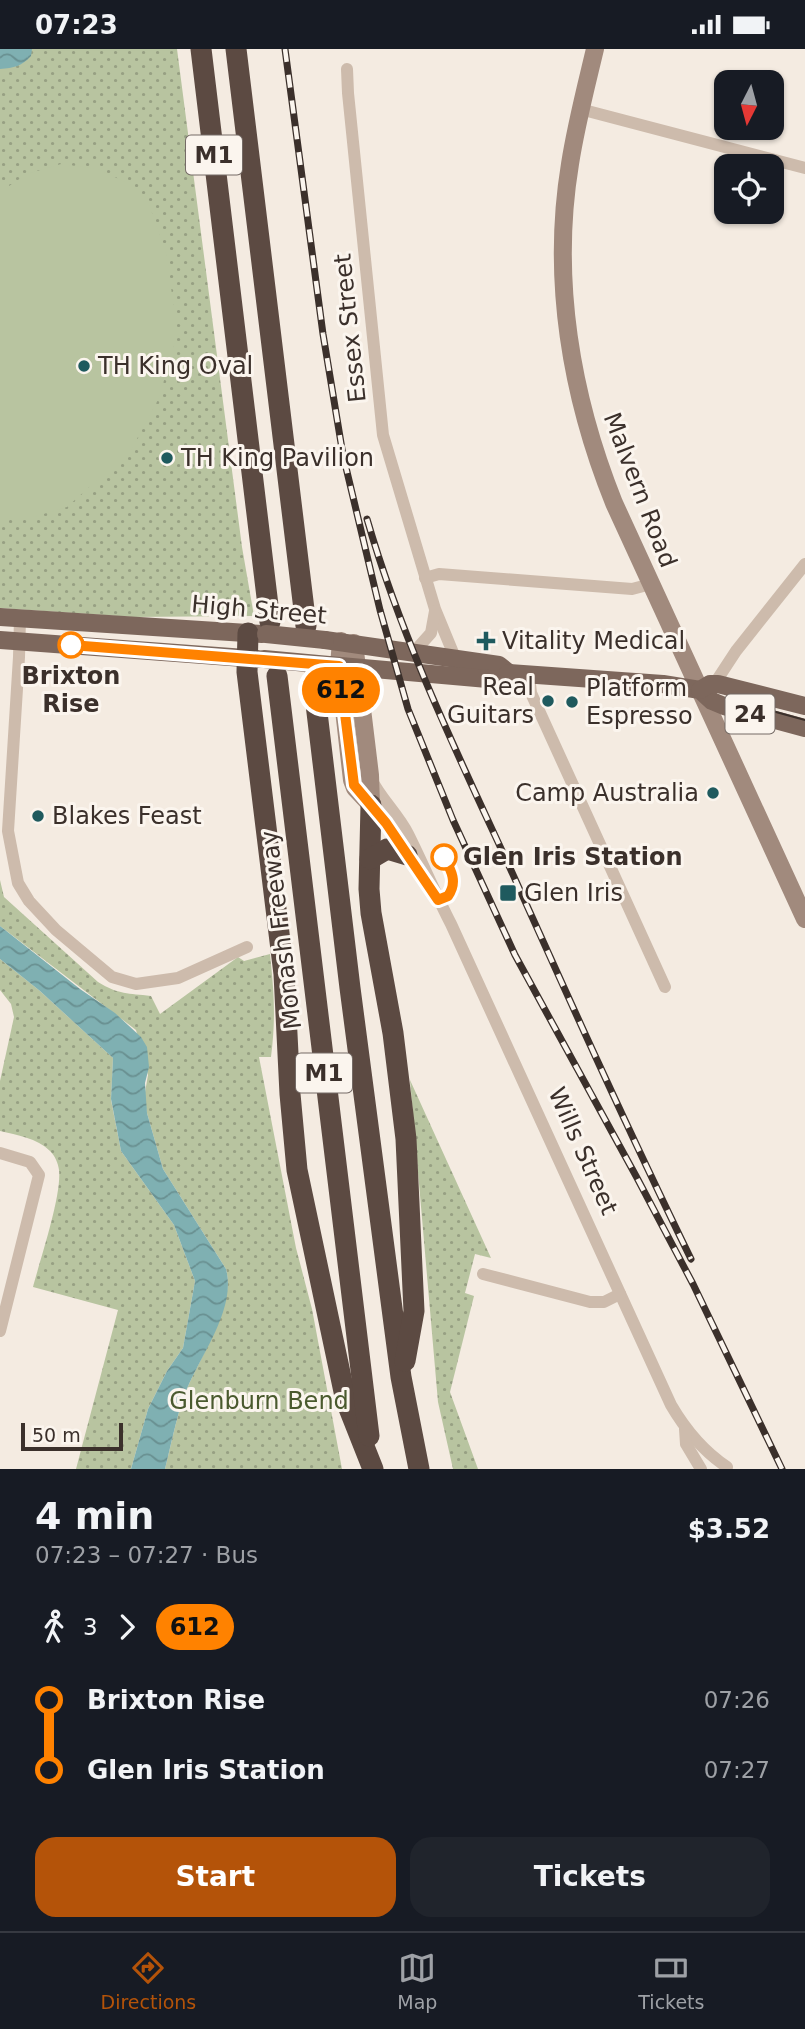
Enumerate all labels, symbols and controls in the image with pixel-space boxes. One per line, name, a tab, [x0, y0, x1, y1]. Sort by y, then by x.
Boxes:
text: 07:23	[35, 10, 118, 40]
north arrow	[714, 70, 784, 140]
map controls	[714, 70, 784, 224]
road number: M1	[186, 135, 242, 174]
button: locate	[714, 154, 784, 224]
street label: Essex Street	[328, 252, 372, 404]
place label: TH King Oval	[97, 352, 253, 380]
marker: TH King Oval	[76, 358, 92, 374]
street label: Malvern Road	[598, 409, 682, 571]
place label: TH King Pavilion	[180, 444, 374, 472]
marker: TH King Pavilion	[159, 450, 175, 466]
street label: High Street	[190, 590, 328, 630]
place label: Vitality Medical	[502, 627, 685, 655]
marker: Vitality Medical	[476, 631, 496, 651]
marker: Brixton Rise	[58, 632, 84, 658]
place label: Brixton Rise	[22, 662, 120, 718]
line badge: 612	[301, 667, 381, 713]
place label: Real Guitars	[447, 673, 534, 729]
place label: Platform Espresso	[586, 674, 693, 730]
text: 612	[316, 676, 366, 704]
marker: Real Guitars	[540, 693, 556, 709]
marker: Platform Espresso	[564, 694, 580, 710]
road number: 24	[726, 695, 774, 733]
place label: Camp Australia	[515, 779, 699, 807]
marker: Camp Australia	[705, 785, 721, 801]
place label: Blakes Feast	[52, 802, 202, 830]
marker: Blakes Feast	[30, 808, 46, 824]
street label: Monash Freeway	[255, 829, 307, 1031]
place label: Glen Iris Station	[463, 843, 683, 871]
marker: Glen Iris Station	[431, 844, 457, 870]
place label: Glen Iris	[524, 879, 623, 907]
marker: Glen Iris	[498, 883, 518, 903]
road number: M1	[296, 1053, 352, 1093]
street label: Wills Street	[542, 1083, 624, 1219]
park label: Glenburn Bend	[169, 1387, 349, 1415]
scale bar	[21, 1420, 122, 1452]
text: 50 m	[32, 1424, 81, 1446]
text: 4 min	[35, 1494, 154, 1538]
text: $3.52	[688, 1514, 770, 1544]
text: 07:23 – 07:27 · Bus	[35, 1542, 258, 1568]
icon: walk	[35, 1608, 73, 1646]
icon: forward	[108, 1608, 146, 1646]
text: 612	[170, 1613, 220, 1641]
text: 3	[83, 1614, 98, 1640]
text: Brixton Rise	[87, 1685, 265, 1715]
text: 07:26	[704, 1687, 770, 1713]
text: Glen Iris Station	[87, 1755, 325, 1785]
text: 07:27	[704, 1757, 770, 1783]
button: Start	[35, 1837, 396, 1917]
button: Tickets	[410, 1837, 770, 1917]
tab: Directions	[101, 1949, 196, 2013]
tab: Map	[397, 1949, 437, 2013]
tab: Tickets	[638, 1949, 704, 2013]

